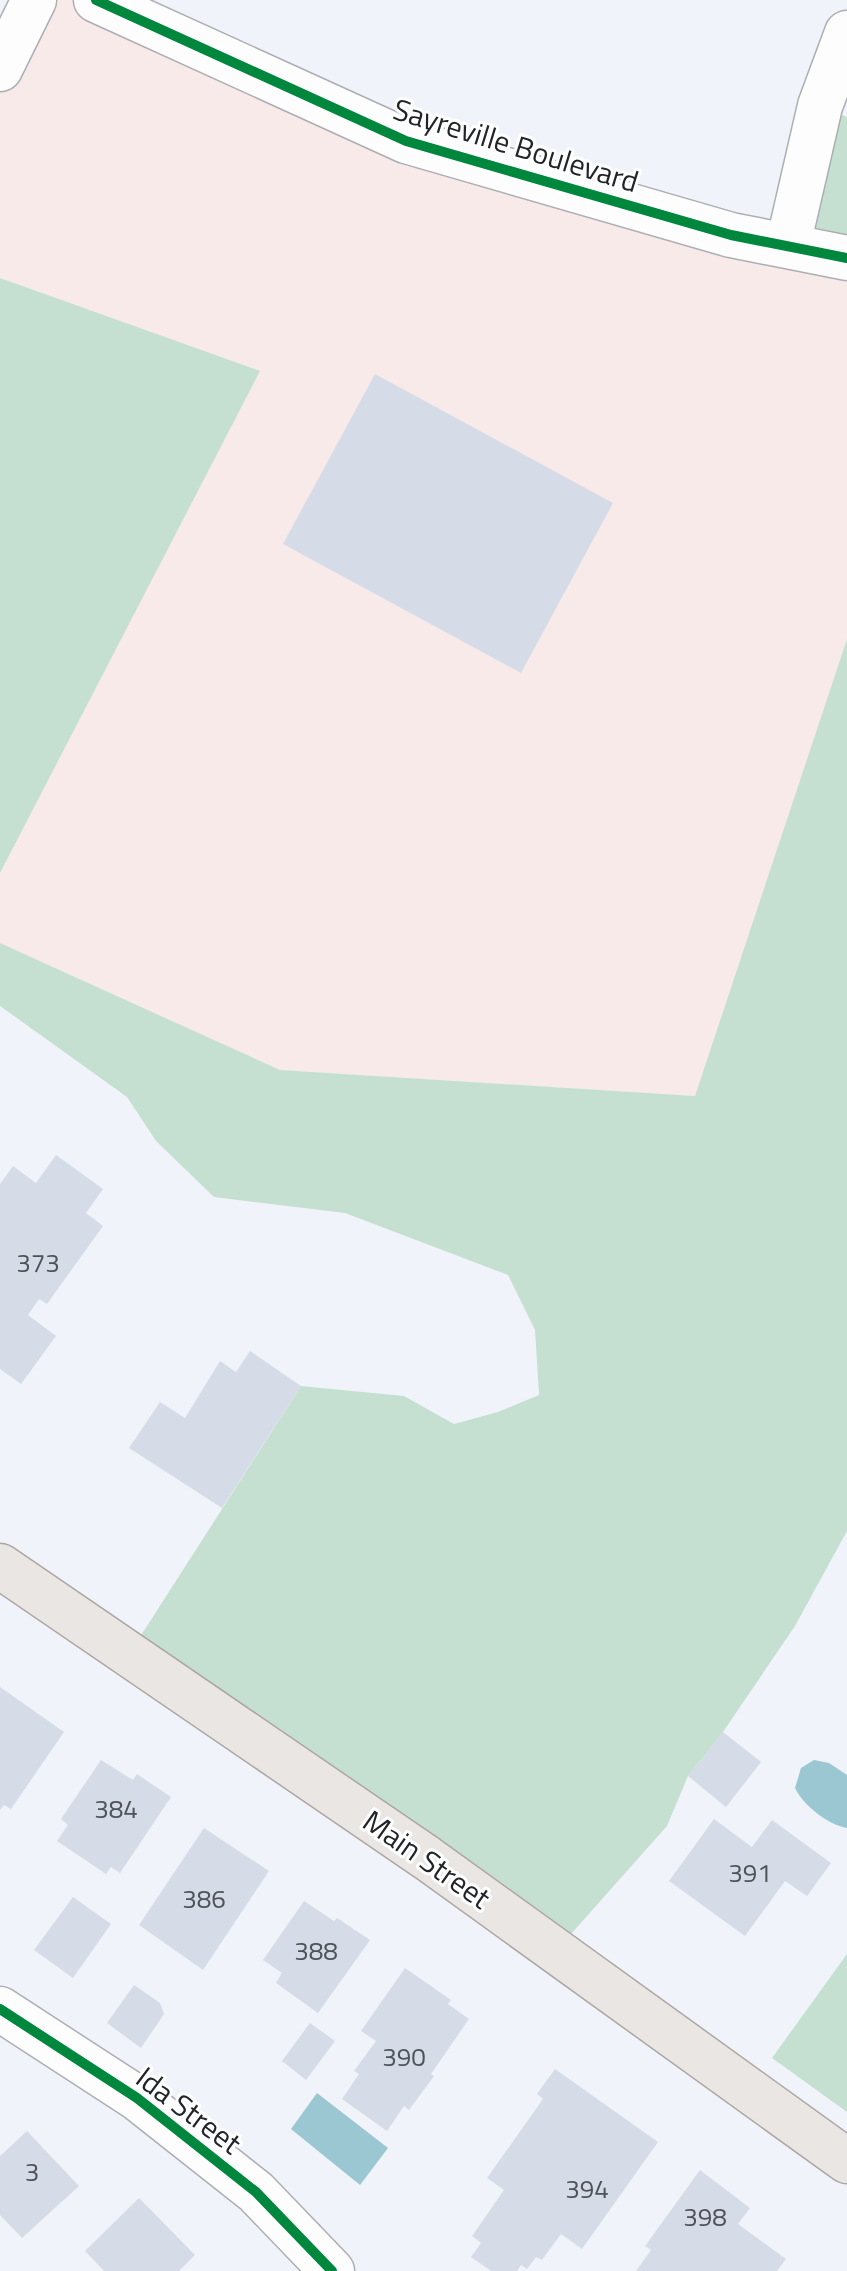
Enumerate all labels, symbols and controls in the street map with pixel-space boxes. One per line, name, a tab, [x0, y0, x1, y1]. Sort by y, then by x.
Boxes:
street label: Sayreville Boulevard	[388, 86, 644, 204]
house number: 373	[16, 1243, 60, 1282]
house number: 384	[94, 1789, 138, 1828]
street label: Main Street	[354, 1798, 501, 1920]
house number: 391	[728, 1853, 772, 1892]
house number: 386	[182, 1879, 226, 1918]
house number: 388	[294, 1931, 338, 1970]
house number: 390	[382, 2037, 426, 2076]
street label: Ida Street	[126, 2055, 252, 2165]
house number: 3	[25, 2152, 39, 2191]
house number: 394	[565, 2169, 609, 2208]
house number: 398	[683, 2197, 727, 2236]

